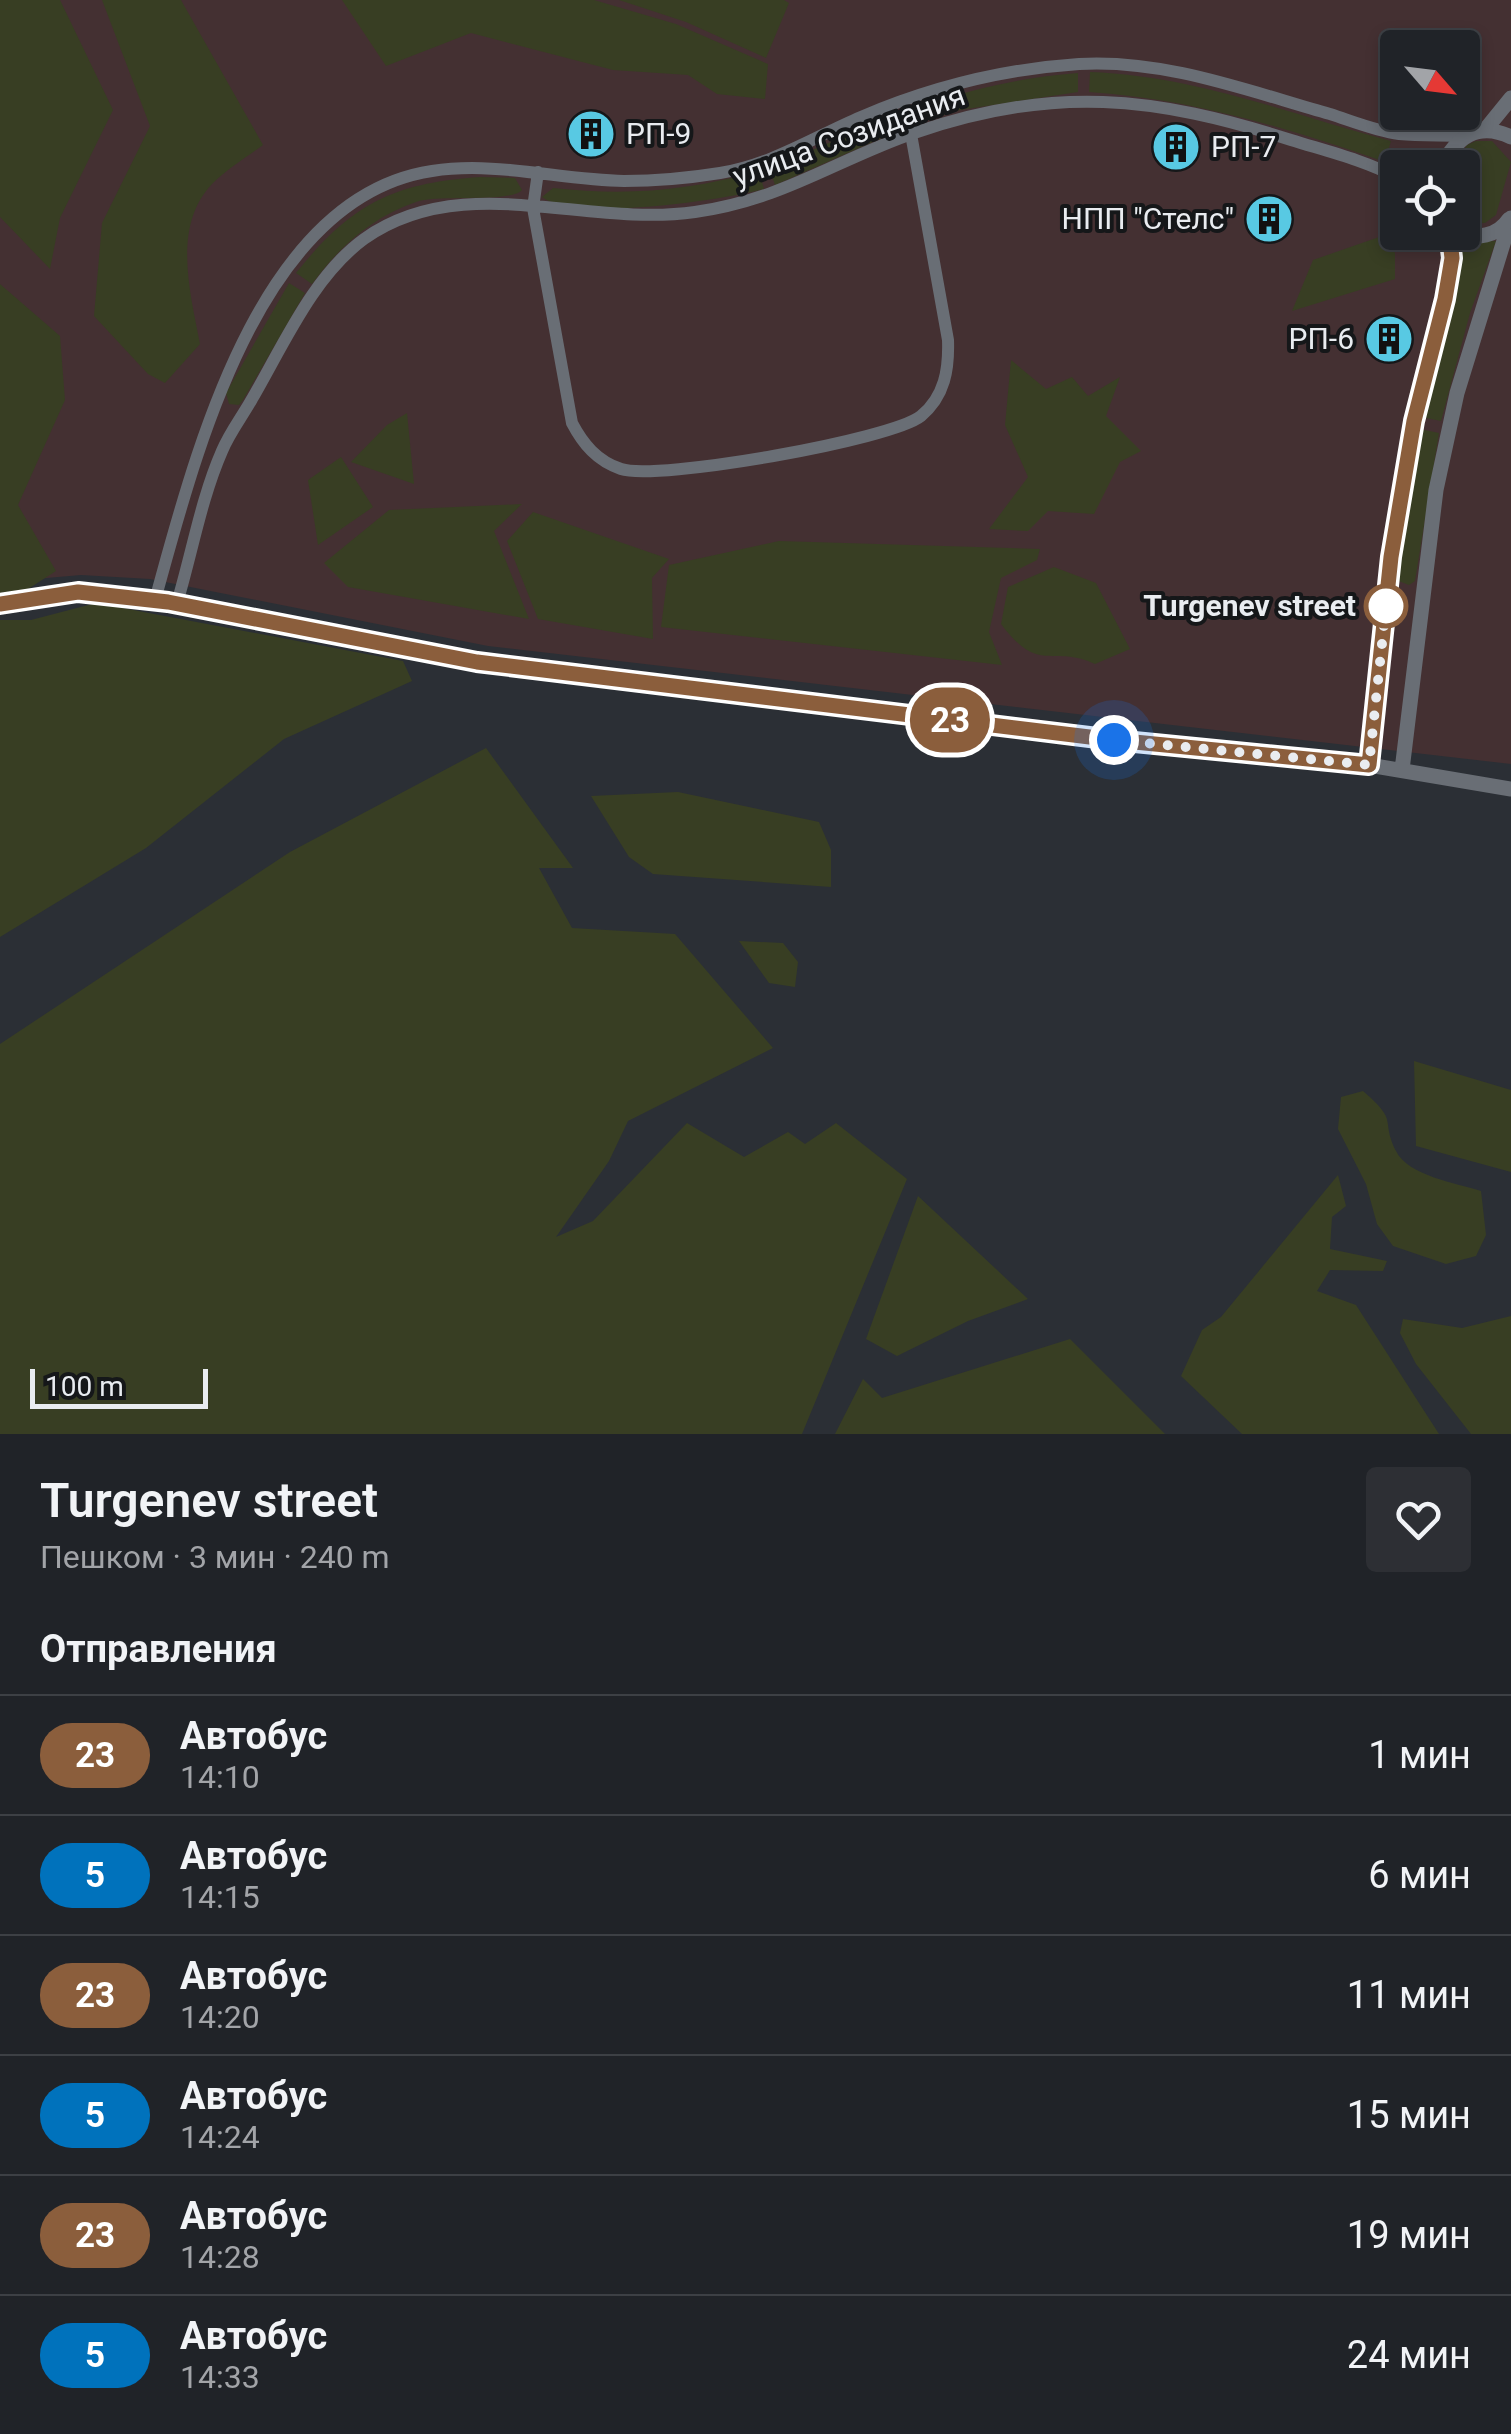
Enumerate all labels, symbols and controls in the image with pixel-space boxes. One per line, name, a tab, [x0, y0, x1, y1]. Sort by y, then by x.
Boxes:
north arrow	[1380, 30, 1480, 130]
map controls	[1380, 30, 1480, 250]
street label: улица Созидания	[728, 77, 970, 194]
building icon: РП-9	[565, 108, 617, 160]
place label: РП-9	[626, 116, 691, 151]
building icon: РП-7	[1150, 121, 1202, 173]
place label: РП-7	[1211, 129, 1276, 164]
button: locate	[1380, 150, 1480, 250]
building icon: НПП "Стелс"	[1243, 193, 1295, 245]
place label: НПП "Стелс"	[1062, 201, 1234, 236]
building icon: РП-6	[1363, 313, 1415, 365]
place label: РП-6	[1289, 321, 1354, 356]
marker: Turgenev street	[1365, 585, 1407, 627]
place label: Turgenev street	[1143, 588, 1356, 623]
line badge: 23	[905, 688, 995, 752]
text: 23	[930, 700, 970, 741]
your location	[1089, 715, 1139, 765]
scale bar	[30, 1364, 208, 1408]
text: 100 m	[45, 1370, 124, 1403]
button: heart	[1366, 1467, 1471, 1572]
text: Turgenev street	[40, 1472, 378, 1529]
text: Пешком · 3 мин · 240 m	[40, 1538, 390, 1576]
text: Отправления	[40, 1627, 277, 1671]
text: Автобус	[180, 1714, 327, 1758]
text: 1 мин	[1368, 1733, 1471, 1777]
text: 23	[75, 1735, 115, 1776]
text: 14:10	[180, 1758, 260, 1796]
text: Автобус	[180, 1834, 327, 1878]
text: 6 мин	[1368, 1853, 1471, 1897]
text: 5	[85, 1855, 105, 1896]
text: 14:15	[180, 1878, 260, 1916]
text: Автобус	[180, 1954, 327, 1998]
text: 11 мин	[1347, 1973, 1471, 2017]
text: 23	[75, 1975, 115, 2016]
text: 14:20	[180, 1998, 260, 2036]
text: Автобус	[180, 2074, 327, 2118]
text: 15 мин	[1347, 2093, 1471, 2137]
text: 5	[85, 2095, 105, 2136]
text: 14:24	[180, 2118, 260, 2156]
text: Автобус	[180, 2194, 327, 2238]
text: 19 мин	[1347, 2213, 1471, 2257]
text: 23	[75, 2215, 115, 2256]
text: 14:28	[180, 2238, 260, 2276]
text: Автобус	[180, 2314, 327, 2358]
text: 24 мин	[1347, 2333, 1471, 2377]
text: 5	[85, 2335, 105, 2376]
text: 14:33	[180, 2358, 260, 2396]

